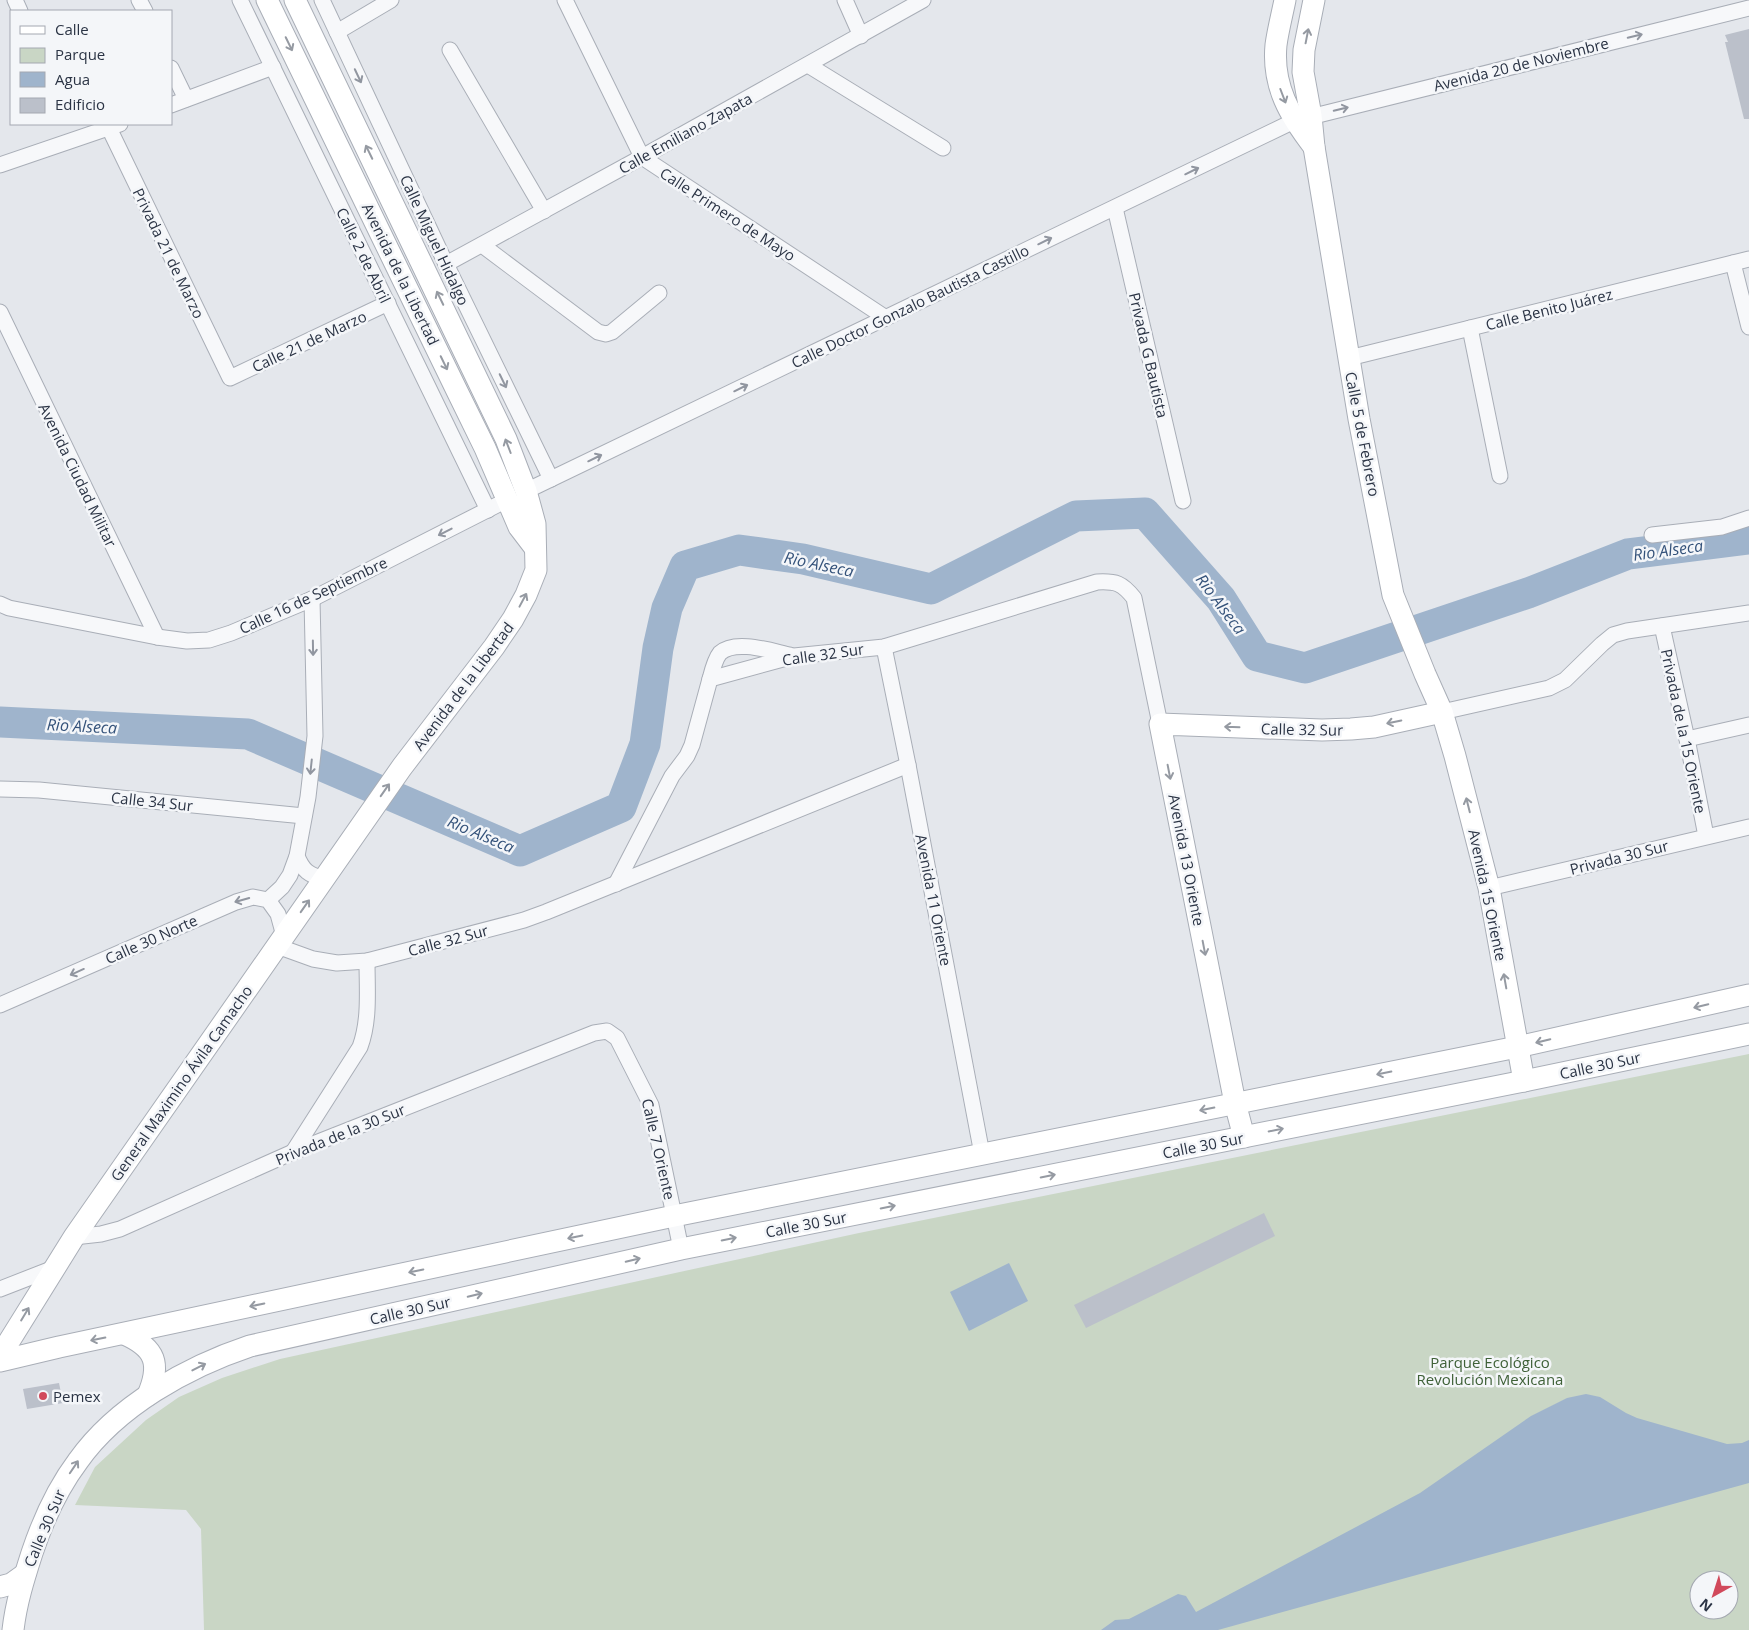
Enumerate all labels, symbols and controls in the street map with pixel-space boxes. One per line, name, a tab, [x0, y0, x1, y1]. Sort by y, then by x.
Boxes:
legend	[10, 10, 172, 125]
text: Calle	[55, 19, 89, 39]
one-way arrow	[1303, 28, 1312, 44]
one-way arrow	[1626, 31, 1642, 40]
street label: Avenida 20 de Noviembre	[1431, 33, 1611, 95]
one-way arrow	[284, 36, 294, 51]
text: Parque	[55, 44, 105, 64]
one-way arrow	[354, 68, 363, 83]
text: Agua	[55, 69, 90, 89]
street label: Calle Emiliano Zapata	[615, 88, 755, 178]
one-way arrow	[1279, 88, 1288, 103]
text: Edificio	[55, 94, 105, 114]
one-way arrow	[1333, 104, 1349, 113]
one-way arrow	[364, 145, 373, 160]
street label: Calle Primero de Mayo	[656, 163, 800, 265]
one-way arrow	[1184, 166, 1199, 176]
street label: Calle Miguel Hidalgo	[396, 172, 474, 308]
street label: Privada 21 de Marzo	[129, 184, 209, 322]
street label: Avenida de la Libertad	[358, 200, 444, 348]
street label: Calle 2 de Abril	[332, 204, 396, 306]
one-way arrow	[1037, 236, 1052, 246]
street label: Calle Doctor Gonzalo Bautista Castillo	[788, 240, 1032, 372]
street label: Calle Benito Juárez	[1483, 284, 1615, 334]
street label: Privada G Bautista	[1125, 290, 1173, 420]
one-way arrow	[434, 291, 444, 306]
street label: Calle 21 de Marzo	[248, 306, 370, 376]
one-way arrow	[440, 355, 449, 370]
street label: Calle 5 de Febrero	[1341, 370, 1385, 498]
one-way arrow	[499, 373, 508, 388]
one-way arrow	[733, 382, 748, 392]
street label: Avenida Ciudad Militar	[34, 400, 122, 550]
one-way arrow	[503, 438, 512, 453]
one-way arrow	[587, 453, 602, 462]
one-way arrow	[437, 527, 452, 537]
water label: Rio Alseca	[1632, 534, 1704, 566]
water label: Rio Alseca	[782, 546, 856, 582]
street label: Calle 16 de Septiembre	[236, 552, 390, 638]
water label: Rio Alseca	[1191, 569, 1251, 639]
one-way arrow	[519, 593, 528, 608]
street label: Avenida de la Libertad	[408, 618, 518, 754]
street label: Calle 32 Sur	[781, 638, 865, 670]
one-way arrow	[308, 640, 318, 656]
street label: Privada de la 15 Oriente	[1657, 647, 1711, 815]
water label: Rio Alseca	[46, 713, 118, 739]
street label: Calle 32 Sur	[1261, 718, 1343, 740]
one-way arrow	[1387, 718, 1403, 727]
one-way arrow	[1225, 722, 1241, 731]
one-way arrow	[306, 758, 316, 774]
one-way arrow	[1165, 763, 1175, 779]
one-way arrow	[380, 784, 390, 798]
street label: Calle 34 Sur	[110, 787, 194, 815]
street label: Avenida 13 Oriente	[1164, 792, 1210, 928]
one-way arrow	[1463, 798, 1472, 814]
water label: Rio Alseca	[444, 810, 518, 858]
street label: Avenida 15 Oriente	[1464, 827, 1512, 963]
street label: Avenida 11 Oriente	[911, 832, 957, 968]
street label: Privada 30 Sur	[1568, 835, 1670, 879]
one-way arrow	[235, 896, 251, 906]
one-way arrow	[300, 899, 310, 913]
street label: Calle 30 Norte	[102, 910, 200, 968]
street label: Calle 32 Sur	[406, 920, 490, 960]
one-way arrow	[1200, 940, 1210, 956]
one-way arrow	[70, 967, 85, 977]
one-way arrow	[1500, 974, 1510, 990]
street label: General Maximino Ávila Camacho	[106, 981, 256, 1185]
one-way arrow	[1694, 1001, 1710, 1011]
one-way arrow	[1535, 1037, 1551, 1046]
street label: Calle 30 Sur	[1558, 1047, 1642, 1083]
one-way arrow	[1376, 1069, 1392, 1079]
street label: Calle 7 Oriente	[638, 1097, 680, 1201]
street label: Privada de la 30 Sur	[272, 1099, 408, 1169]
one-way arrow	[1199, 1104, 1215, 1114]
one-way arrow	[1267, 1125, 1283, 1134]
street label: Calle 30 Sur	[1161, 1127, 1245, 1163]
one-way arrow	[1039, 1170, 1055, 1180]
one-way arrow	[880, 1202, 896, 1212]
street label: Calle 30 Sur	[764, 1206, 848, 1242]
one-way arrow	[567, 1233, 583, 1242]
one-way arrow	[720, 1234, 736, 1243]
one-way arrow	[625, 1255, 641, 1264]
one-way arrow	[408, 1267, 424, 1276]
one-way arrow	[466, 1290, 482, 1299]
street label: Calle 30 Sur	[368, 1291, 452, 1329]
one-way arrow	[249, 1301, 265, 1310]
one-way arrow	[20, 1307, 31, 1321]
one-way arrow	[90, 1335, 106, 1344]
park label: Parque Ecológico Revolución Mexicana	[1417, 1352, 1563, 1389]
one-way arrow	[192, 1361, 207, 1371]
place label: Pemex	[53, 1386, 101, 1406]
marker: Pemex	[37, 1390, 49, 1402]
one-way arrow	[69, 1460, 79, 1474]
street label: Calle 30 Sur	[19, 1486, 69, 1570]
north arrow	[1689, 1570, 1739, 1620]
text: N	[1695, 1595, 1716, 1616]

